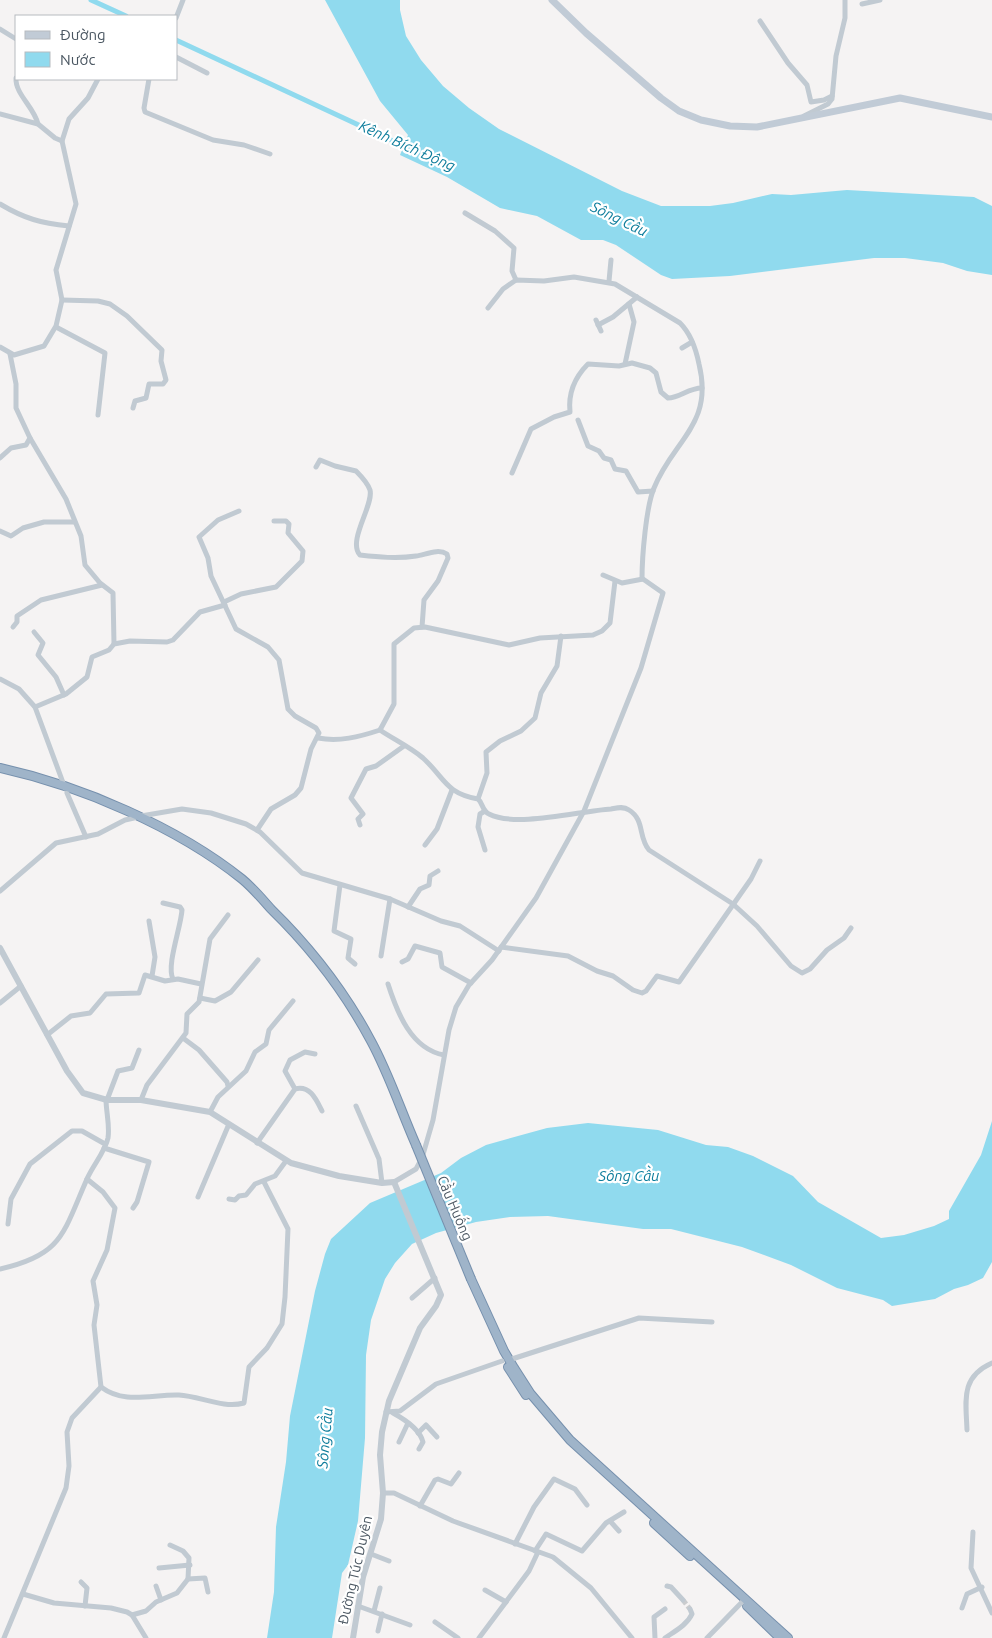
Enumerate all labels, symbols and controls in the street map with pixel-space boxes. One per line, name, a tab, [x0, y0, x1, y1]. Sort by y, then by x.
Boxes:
legend	[15, 15, 178, 80]
text: Đường	[60, 26, 106, 43]
text: Nước	[60, 51, 95, 68]
water label: Kênh Bích Động	[356, 117, 458, 174]
water label: Sông Cầu	[587, 196, 651, 240]
water label: Sông Cầu	[598, 1165, 659, 1184]
street label: Cầu Huống	[434, 1172, 478, 1243]
water label: Sông Cầu	[312, 1407, 336, 1470]
street label: Đường Túc Duyên	[335, 1514, 375, 1626]

